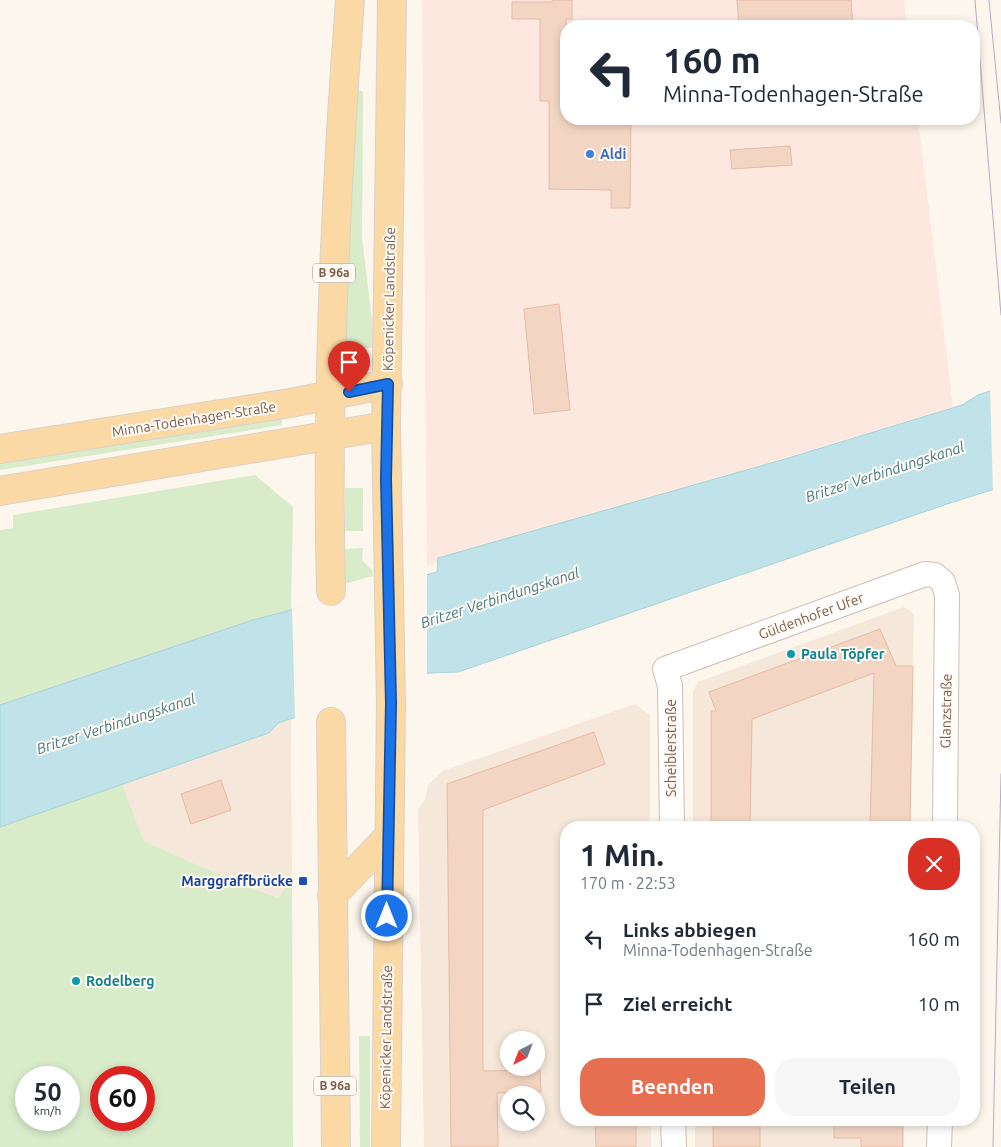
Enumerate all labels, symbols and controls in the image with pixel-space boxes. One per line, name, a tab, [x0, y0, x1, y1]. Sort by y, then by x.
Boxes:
icon: left	[580, 40, 645, 105]
text: 160 m	[663, 40, 761, 80]
text: Minna-Todenhagen-Straße	[663, 81, 924, 106]
place label: Aldi	[600, 146, 626, 162]
marker: Aldi	[584, 148, 596, 160]
street label: Köpenicker Landstraße	[380, 227, 398, 371]
road number: B 96a	[313, 264, 355, 282]
pin	[328, 341, 370, 392]
icon: arrive	[335, 348, 363, 376]
street label: Minna-Todenhagen-Straße	[111, 398, 277, 440]
water label: Britzer Verbindungskanal	[803, 438, 967, 505]
water label: Britzer Verbindungskanal	[418, 564, 582, 631]
street label: Güldenhofer Ufer	[756, 589, 866, 642]
place label: Paula Töpfer	[801, 646, 885, 662]
marker: Paula Töpfer	[785, 648, 797, 660]
street label: Glanzstraße	[937, 673, 955, 749]
water label: Britzer Verbindungskanal	[34, 690, 198, 757]
street label: Scheiblerstraße	[663, 699, 679, 797]
text: 1 Min.	[580, 838, 664, 872]
button: close	[908, 838, 960, 890]
place label: Marggraffbrücke	[181, 873, 293, 889]
text: 170 m · 22:53	[580, 874, 676, 892]
marker: Marggraffbrücke	[297, 875, 309, 887]
position arrow	[360, 889, 412, 941]
text: Links abbiegen	[623, 919, 757, 941]
icon: left	[580, 925, 608, 953]
text: 160 m	[907, 928, 960, 950]
text: Minna-Todenhagen-Straße	[623, 941, 813, 959]
street label: Köpenicker Landstraße	[377, 965, 395, 1109]
place label: Rodelberg	[86, 973, 154, 989]
marker: Rodelberg	[70, 975, 82, 987]
icon: arrive	[580, 990, 608, 1018]
text: Ziel erreicht	[623, 993, 732, 1015]
text: 10 m	[918, 993, 960, 1015]
north arrow	[500, 1031, 545, 1076]
map controls	[500, 1031, 545, 1131]
button: Beenden	[580, 1058, 765, 1116]
button: Teilen	[775, 1058, 960, 1116]
speed limit sign: 60	[90, 1066, 155, 1131]
road number: B 96a	[314, 1076, 356, 1096]
text: 50	[33, 1078, 62, 1106]
button: search	[500, 1086, 545, 1131]
text: km/h	[34, 1104, 61, 1117]

